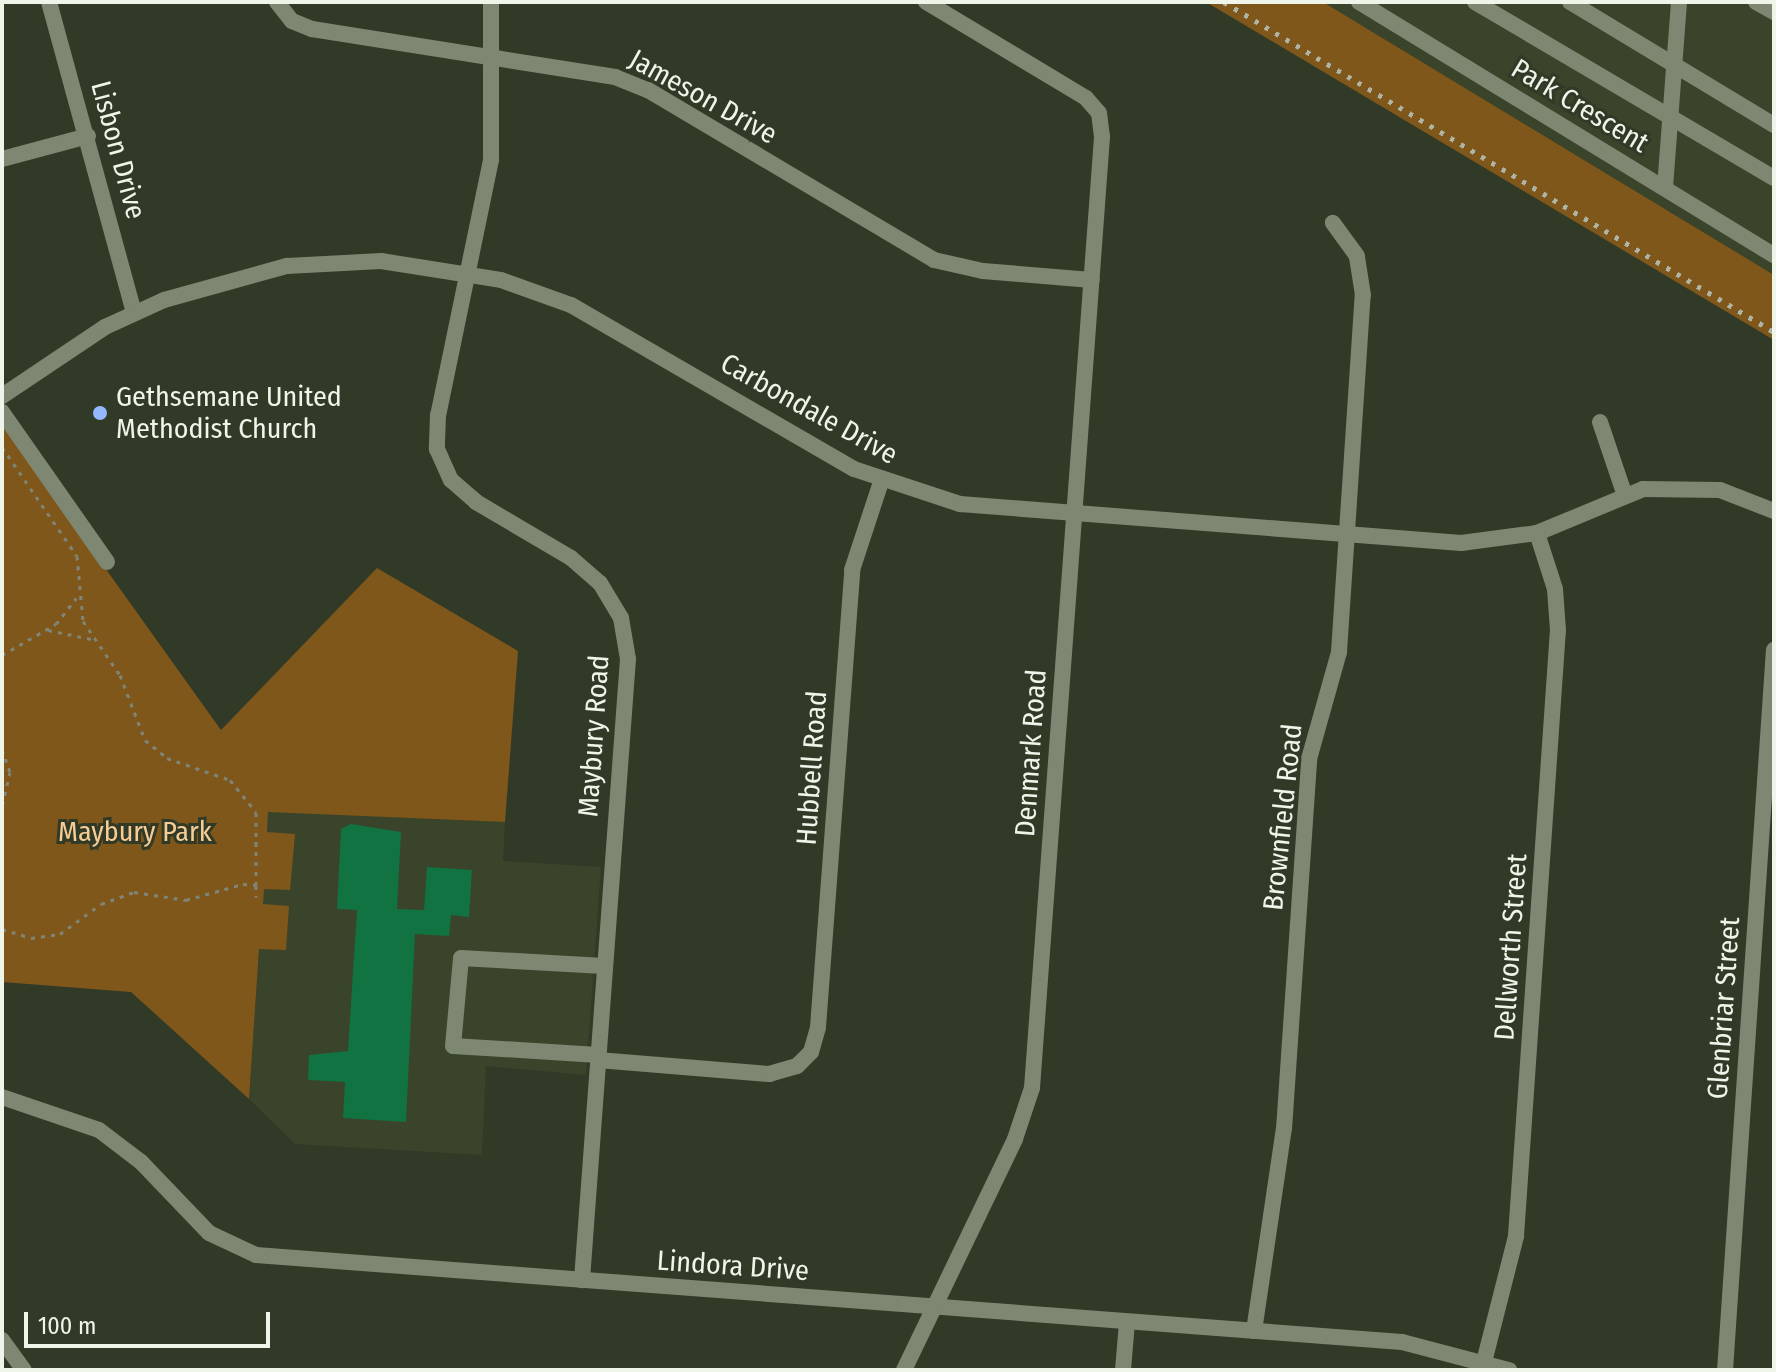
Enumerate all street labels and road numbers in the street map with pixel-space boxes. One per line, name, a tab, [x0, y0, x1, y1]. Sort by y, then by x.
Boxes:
street label: Jameson Drive	[623, 43, 783, 151]
street label: Park Crescent	[1505, 52, 1655, 160]
street label: Lisbon Drive	[83, 77, 153, 223]
street label: Carbondale Drive	[715, 347, 903, 471]
street label: Maybury Road	[572, 654, 616, 818]
street label: Denmark Road	[1008, 668, 1054, 838]
street label: Hubbell Road	[790, 690, 834, 846]
street label: Brownfield Road	[1256, 722, 1310, 912]
street label: Dellworth Street	[1488, 853, 1534, 1041]
street label: Glenbriar Street	[1701, 916, 1747, 1100]
street label: Lindora Drive	[656, 1244, 810, 1288]

